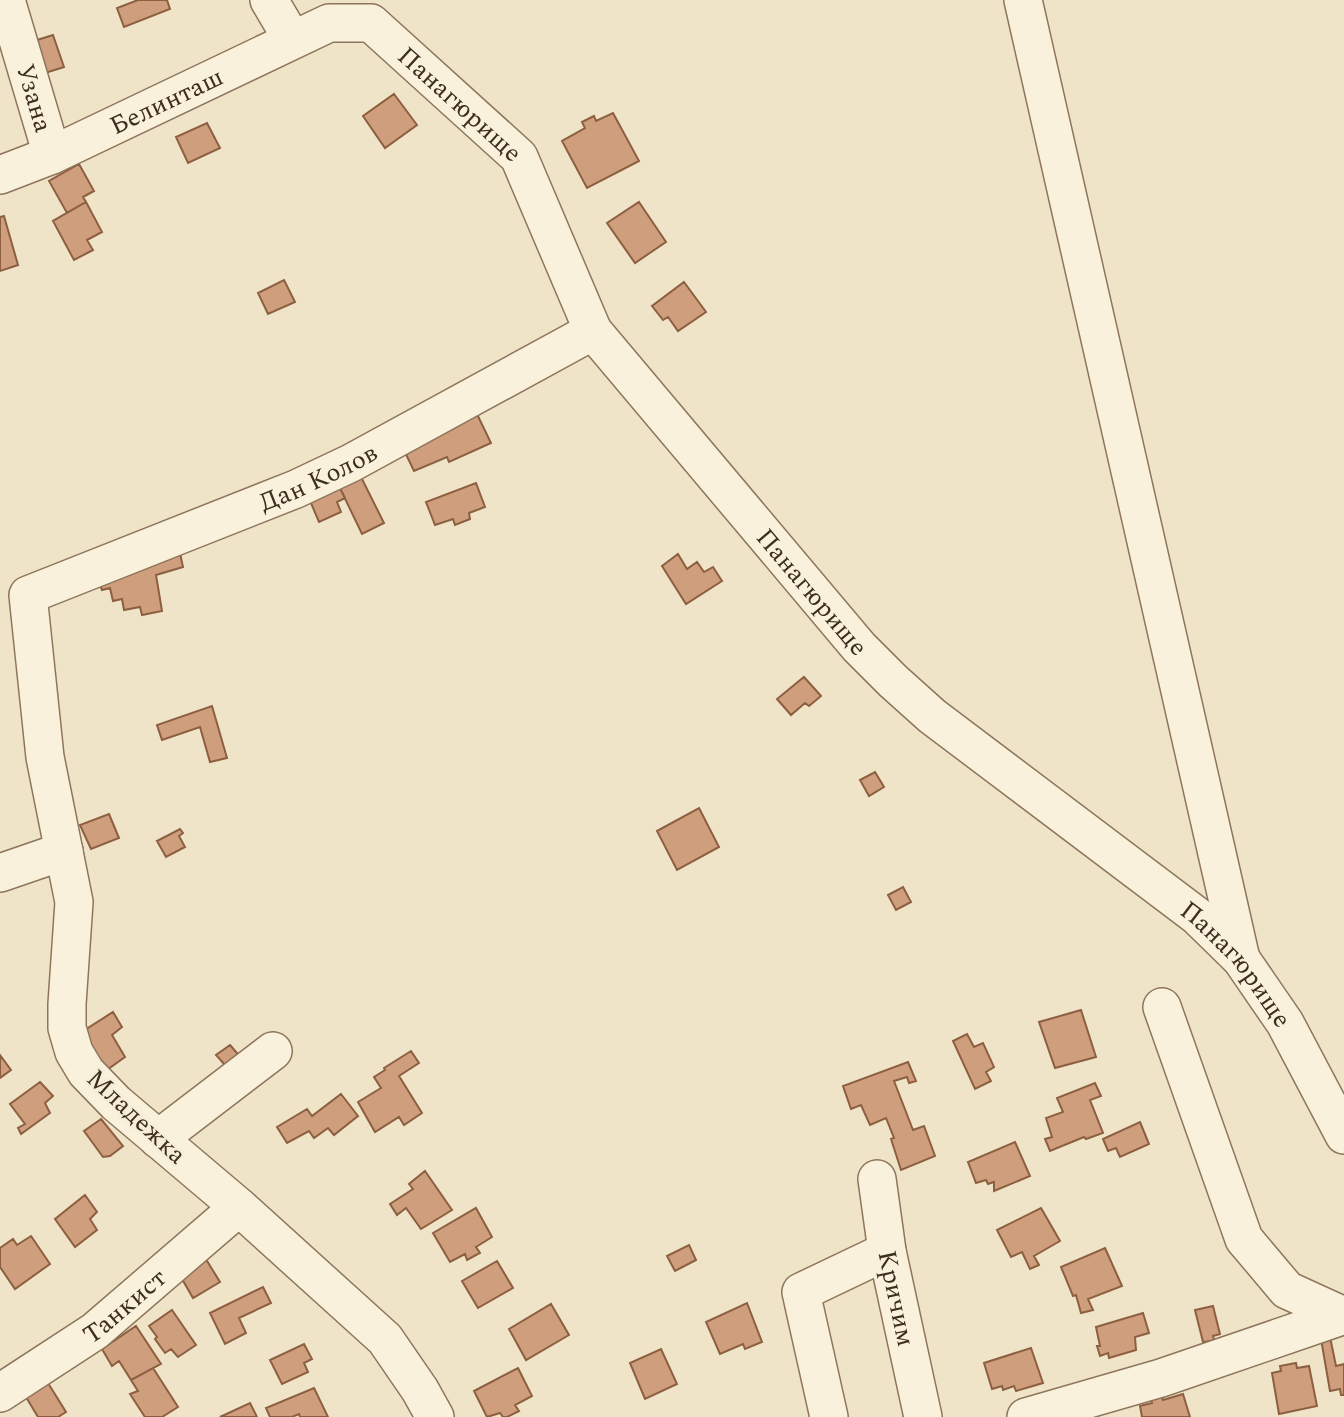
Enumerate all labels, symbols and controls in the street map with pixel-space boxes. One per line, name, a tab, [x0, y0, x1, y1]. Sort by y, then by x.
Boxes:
street label: Панагюрище	[388, 37, 531, 172]
street label: Белинташ	[103, 57, 230, 146]
street label: Узана	[5, 59, 63, 137]
street label: Дан Колов	[253, 433, 385, 523]
street label: Панагюрище	[746, 519, 877, 665]
street label: Панагюрище	[1171, 891, 1301, 1036]
street label: Младежка	[77, 1059, 196, 1174]
street label: Кричим	[866, 1247, 926, 1350]
street label: Танкист	[75, 1259, 176, 1355]

